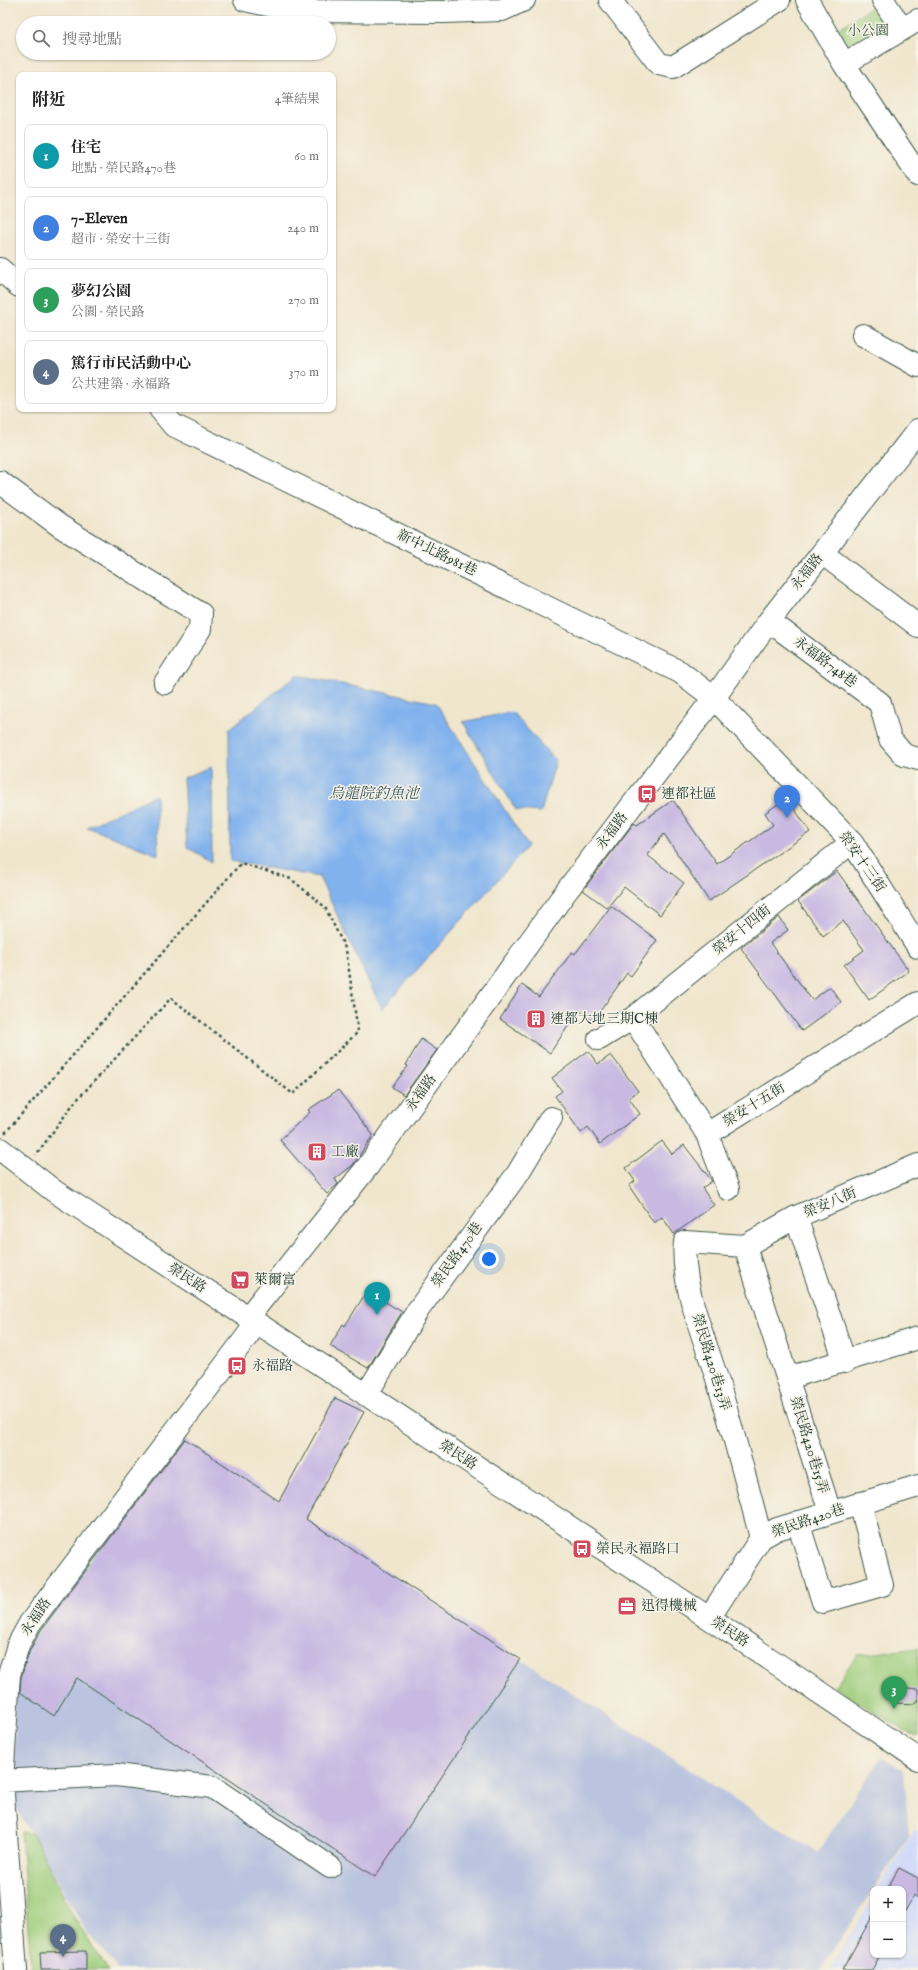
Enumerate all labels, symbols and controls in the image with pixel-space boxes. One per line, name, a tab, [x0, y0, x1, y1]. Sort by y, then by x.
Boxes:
search box	[16, 16, 336, 60]
park label: 小公園	[847, 22, 889, 40]
icon: search	[30, 27, 52, 49]
text: 搜尋地點	[62, 30, 122, 49]
text: 附近	[32, 90, 66, 111]
text: 4筆結果	[275, 91, 320, 108]
text: 住宅	[71, 138, 101, 157]
text: 1	[44, 148, 48, 165]
text: 60 m	[294, 148, 319, 165]
text: 地點 · 榮民路470巷	[71, 160, 176, 177]
text: 7-Eleven	[71, 209, 128, 228]
text: 2	[43, 220, 49, 237]
text: 240 m	[287, 220, 319, 237]
text: 超市 · 榮安十三街	[71, 231, 171, 248]
text: 夢幻公園	[71, 282, 131, 301]
text: 3	[44, 292, 48, 309]
text: 270 m	[288, 292, 319, 309]
text: 公園 · 榮民路	[71, 304, 145, 321]
text: 篤行市民活動中心	[71, 354, 191, 373]
text: 4	[43, 364, 49, 381]
text: 370 m	[289, 364, 319, 381]
text: 公共建築 · 永福路	[71, 376, 171, 393]
street label: 新中北路981巷	[394, 526, 480, 580]
street label: 永福路	[787, 550, 827, 594]
street label: 永福路748巷	[790, 632, 860, 692]
bus stop icon: 連都社區	[636, 783, 658, 805]
water label: 烏龍院釣魚池	[329, 784, 421, 803]
place label: 連都社區	[661, 785, 717, 803]
pin: 2	[774, 785, 800, 818]
street label: 永福路	[592, 809, 632, 853]
street label: 榮安十三街	[835, 828, 889, 896]
street label: 榮安十四街	[709, 901, 775, 959]
building icon: 連都大地三期C棟	[525, 1008, 547, 1030]
place label: 連都大地三期C棟	[550, 1010, 658, 1028]
street label: 永福路	[401, 1071, 441, 1115]
street label: 榮安十五街	[720, 1079, 788, 1131]
building icon: 工廠	[306, 1141, 328, 1163]
place label: 工廠	[331, 1143, 359, 1161]
street label: 榮安八街	[801, 1184, 859, 1222]
street label: 榮民路470巷	[427, 1219, 487, 1291]
your location	[479, 1249, 499, 1269]
street label: 榮民路	[164, 1259, 210, 1297]
supermarket icon: 萊爾富	[229, 1269, 251, 1291]
place label: 萊爾富	[254, 1271, 296, 1289]
pin: 1	[364, 1282, 390, 1315]
street label: 榮民路420巷13弄	[688, 1311, 734, 1413]
bus stop icon: 永福路	[226, 1355, 248, 1377]
place label: 永福路	[251, 1357, 293, 1375]
street label: 榮民路420巷15弄	[786, 1394, 832, 1496]
street label: 榮民路	[435, 1436, 481, 1474]
street label: 榮民路420巷	[769, 1500, 847, 1542]
bus stop icon: 榮民永褔路口	[571, 1538, 593, 1560]
place label: 榮民永褔路口	[596, 1540, 680, 1558]
street label: 永福路	[17, 1595, 55, 1639]
office icon: 迅得機械	[616, 1595, 638, 1617]
place label: 迅得機械	[641, 1597, 697, 1615]
street label: 榮民路	[708, 1613, 752, 1651]
pin: 3	[881, 1676, 907, 1709]
map controls	[870, 1886, 906, 1958]
button: +	[870, 1886, 906, 1922]
button: −	[870, 1922, 906, 1958]
pin: 4	[50, 1924, 76, 1957]

